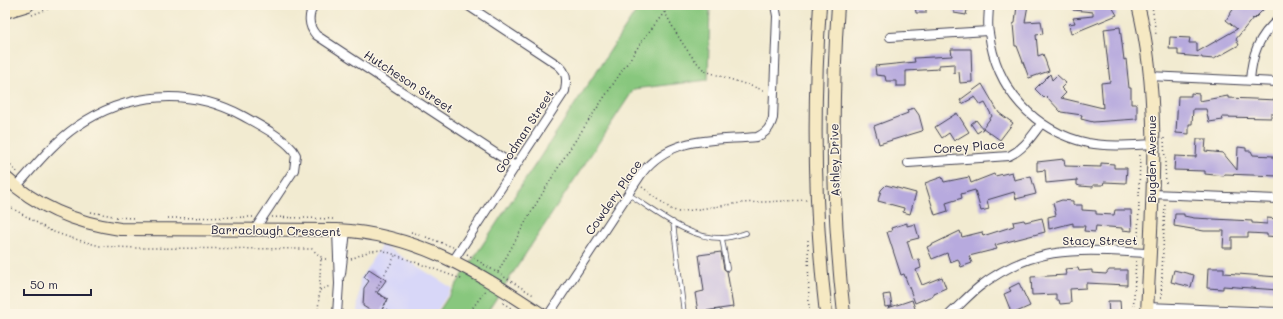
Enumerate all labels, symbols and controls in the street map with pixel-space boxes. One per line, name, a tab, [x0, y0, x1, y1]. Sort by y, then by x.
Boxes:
street label: Hutcheson Street	[361, 46, 457, 116]
street label: Goodman Street	[491, 86, 557, 176]
street label: Bugden Avenue	[1143, 115, 1159, 203]
street label: Ashley Drive	[825, 123, 843, 197]
street label: Corey Place	[933, 136, 1005, 156]
street label: Cowdery Place	[581, 156, 645, 238]
street label: Barraclough Crescent	[211, 221, 341, 239]
street label: Stacy Street	[1063, 232, 1137, 248]
scale bar	[24, 271, 91, 297]
text: 50 m	[30, 276, 58, 292]

